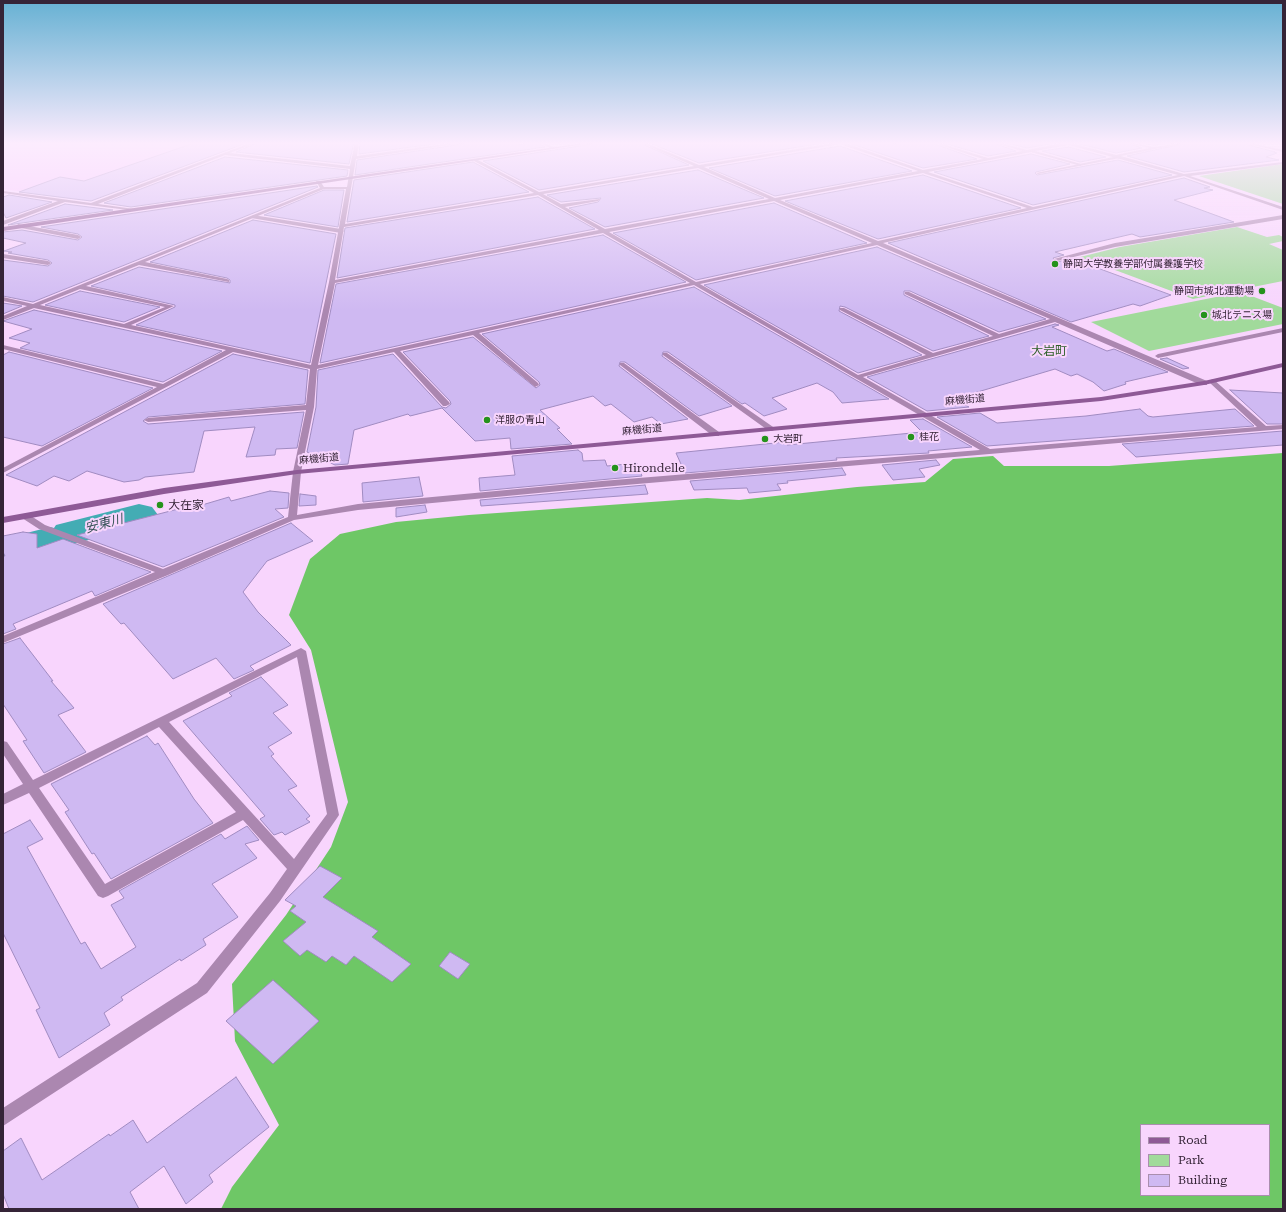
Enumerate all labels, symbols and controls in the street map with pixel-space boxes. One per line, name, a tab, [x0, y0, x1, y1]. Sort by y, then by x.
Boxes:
place label: 静岡大学教養学部付属養護学校	[1063, 258, 1203, 270]
marker: 静岡大学教養学部付属養護学校	[1050, 259, 1060, 269]
place label: 静岡市城北運動場	[1174, 285, 1254, 297]
marker: 静岡市城北運動場	[1257, 286, 1267, 296]
place label: 城北テニス場	[1212, 309, 1272, 321]
marker: 城北テニス場	[1199, 310, 1209, 320]
district label: 大岩町	[1031, 344, 1067, 358]
street label: 麻機街道	[945, 392, 985, 408]
place label: 洋服の青山	[495, 414, 545, 426]
marker: 洋服の青山	[482, 415, 492, 425]
street label: 麻機街道	[622, 422, 662, 438]
place label: 桂花	[919, 431, 939, 443]
marker: 桂花	[906, 432, 916, 442]
place label: 大岩町	[773, 433, 803, 445]
marker: 大岩町	[760, 434, 770, 444]
street label: 麻機街道	[299, 451, 339, 467]
place label: Hirondelle	[623, 461, 685, 475]
marker: Hirondelle	[610, 463, 620, 473]
place label: 大在家	[168, 498, 204, 512]
marker: 大在家	[155, 500, 165, 510]
water label: 安東川	[83, 511, 125, 537]
legend	[1140, 1124, 1270, 1196]
text: Road	[1178, 1133, 1207, 1147]
text: Park	[1178, 1153, 1204, 1167]
text: Building	[1178, 1173, 1227, 1187]

